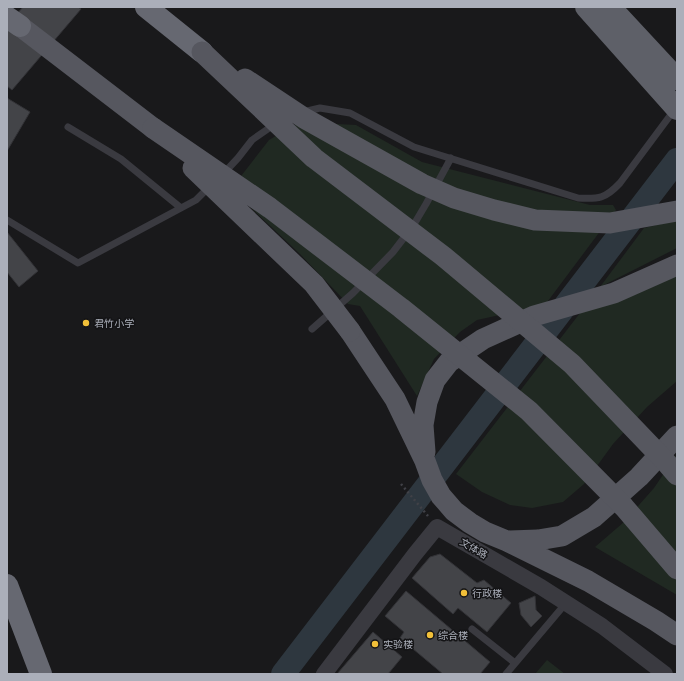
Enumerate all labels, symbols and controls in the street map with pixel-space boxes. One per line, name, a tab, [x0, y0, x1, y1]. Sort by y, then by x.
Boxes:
marker: 君竹小学	[81, 318, 91, 328]
place label: 君竹小学	[94, 318, 134, 329]
street label: 文体路	[458, 536, 489, 561]
marker: 行政楼	[459, 588, 469, 598]
place label: 行政楼	[472, 588, 502, 599]
marker: 综合楼	[425, 630, 435, 640]
place label: 综合楼	[438, 630, 468, 641]
marker: 实验楼	[370, 639, 380, 649]
place label: 实验楼	[383, 639, 413, 650]

